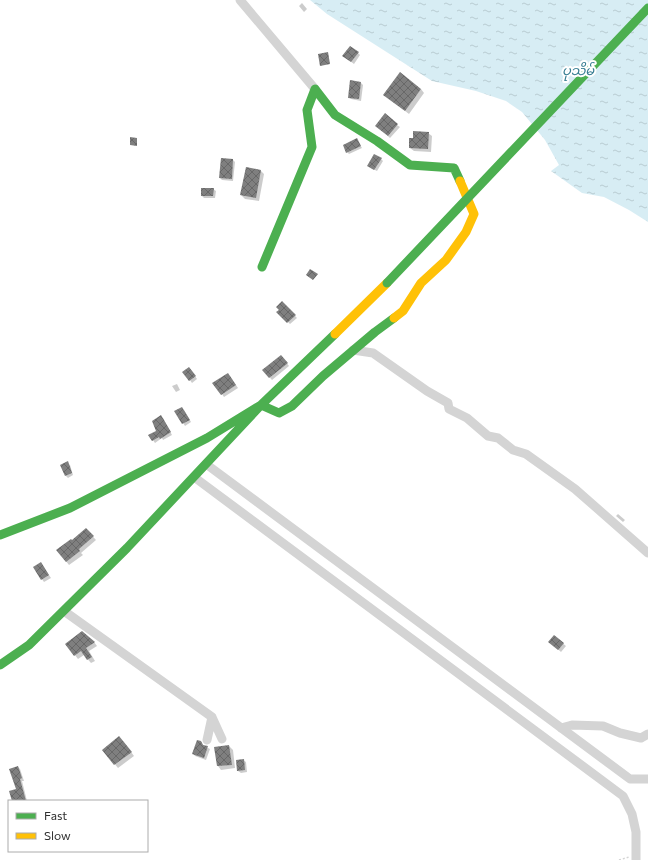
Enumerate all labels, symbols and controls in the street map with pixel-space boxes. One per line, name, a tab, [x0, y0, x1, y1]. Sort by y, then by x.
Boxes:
water label: ပုသိမ်	[562, 61, 596, 82]
legend	[8, 800, 148, 852]
text: Fast	[44, 808, 67, 822]
text: Slow	[44, 828, 71, 842]

